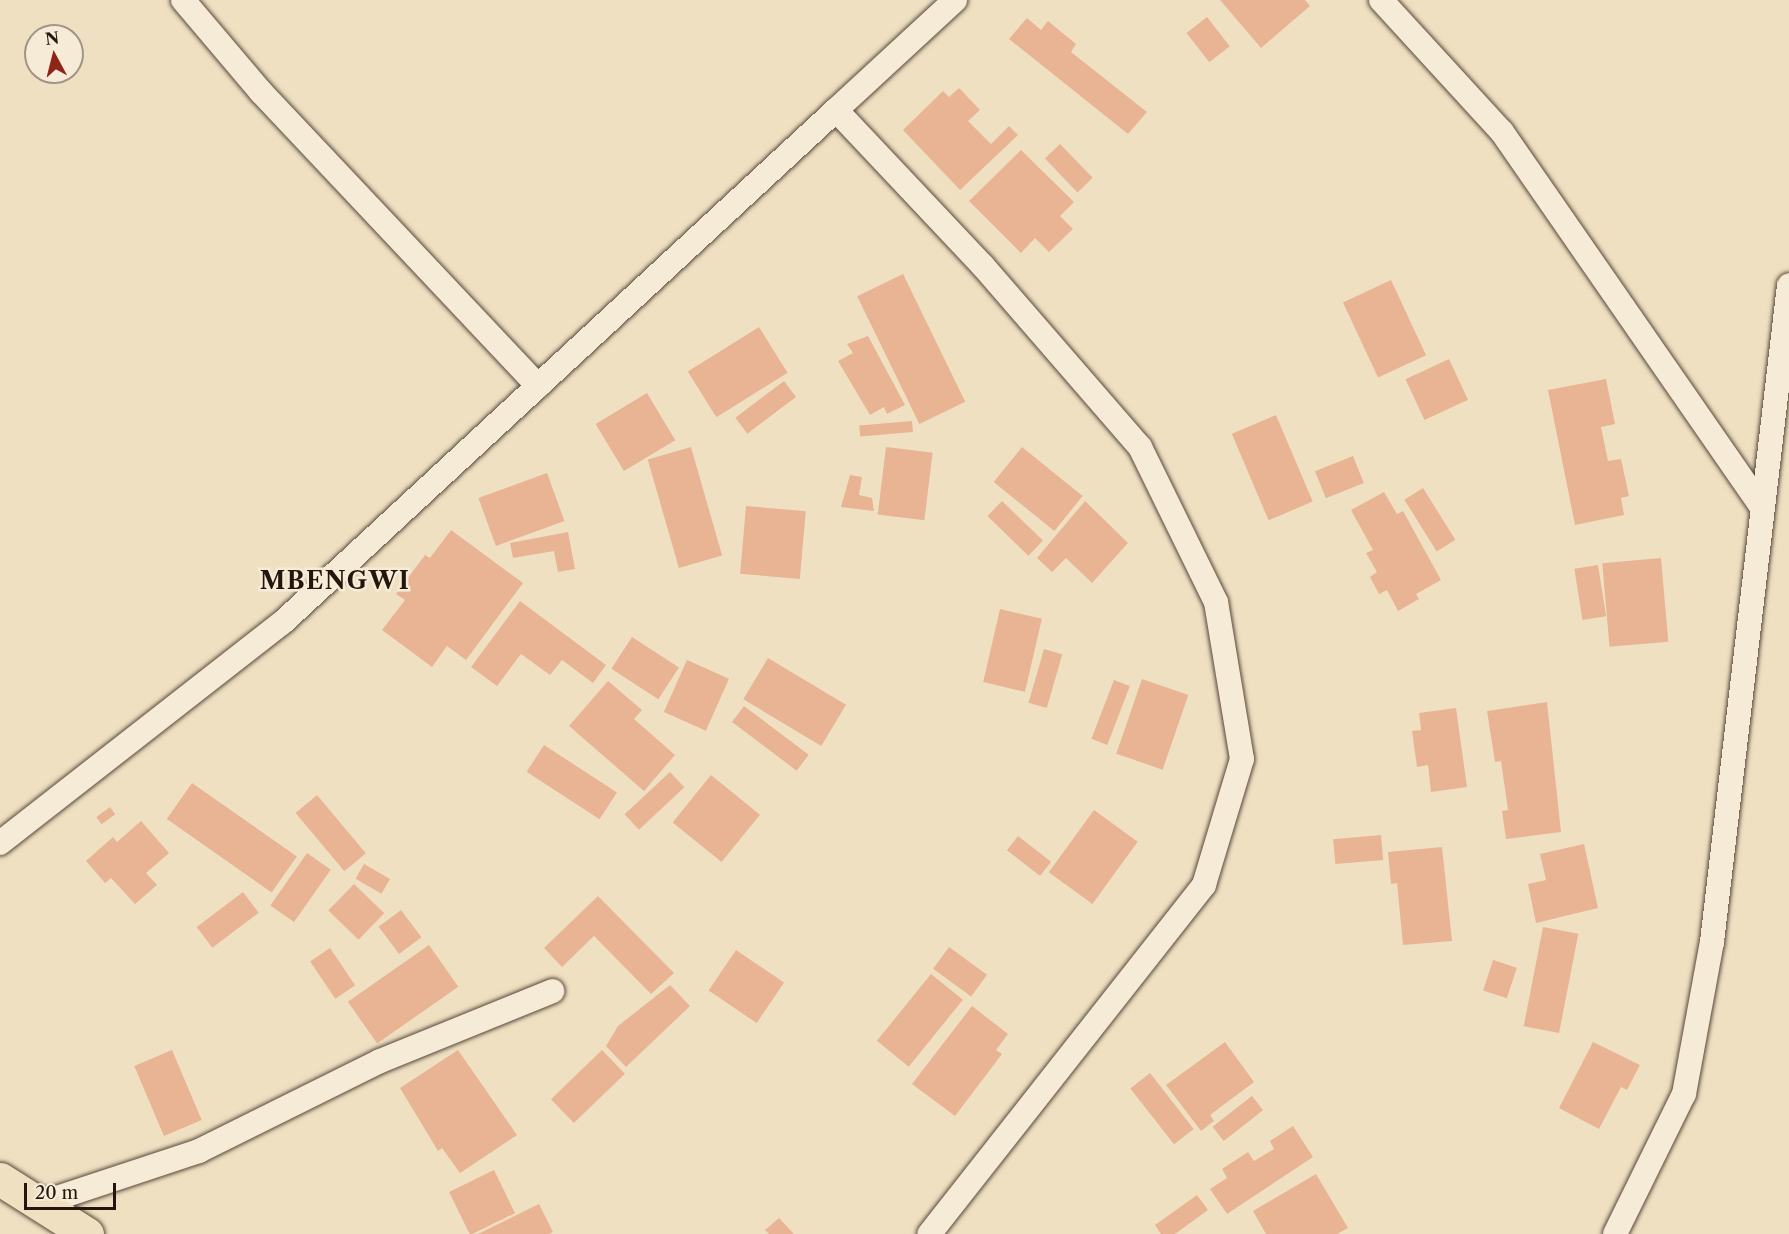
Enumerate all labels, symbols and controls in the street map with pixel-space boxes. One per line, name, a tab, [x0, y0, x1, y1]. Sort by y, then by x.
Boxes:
north arrow	[24, 24, 84, 84]
text: N	[44, 27, 60, 49]
district label: MBENGWI	[260, 567, 410, 595]
scale bar	[27, 1171, 118, 1209]
text: 20 m	[35, 1182, 78, 1204]

